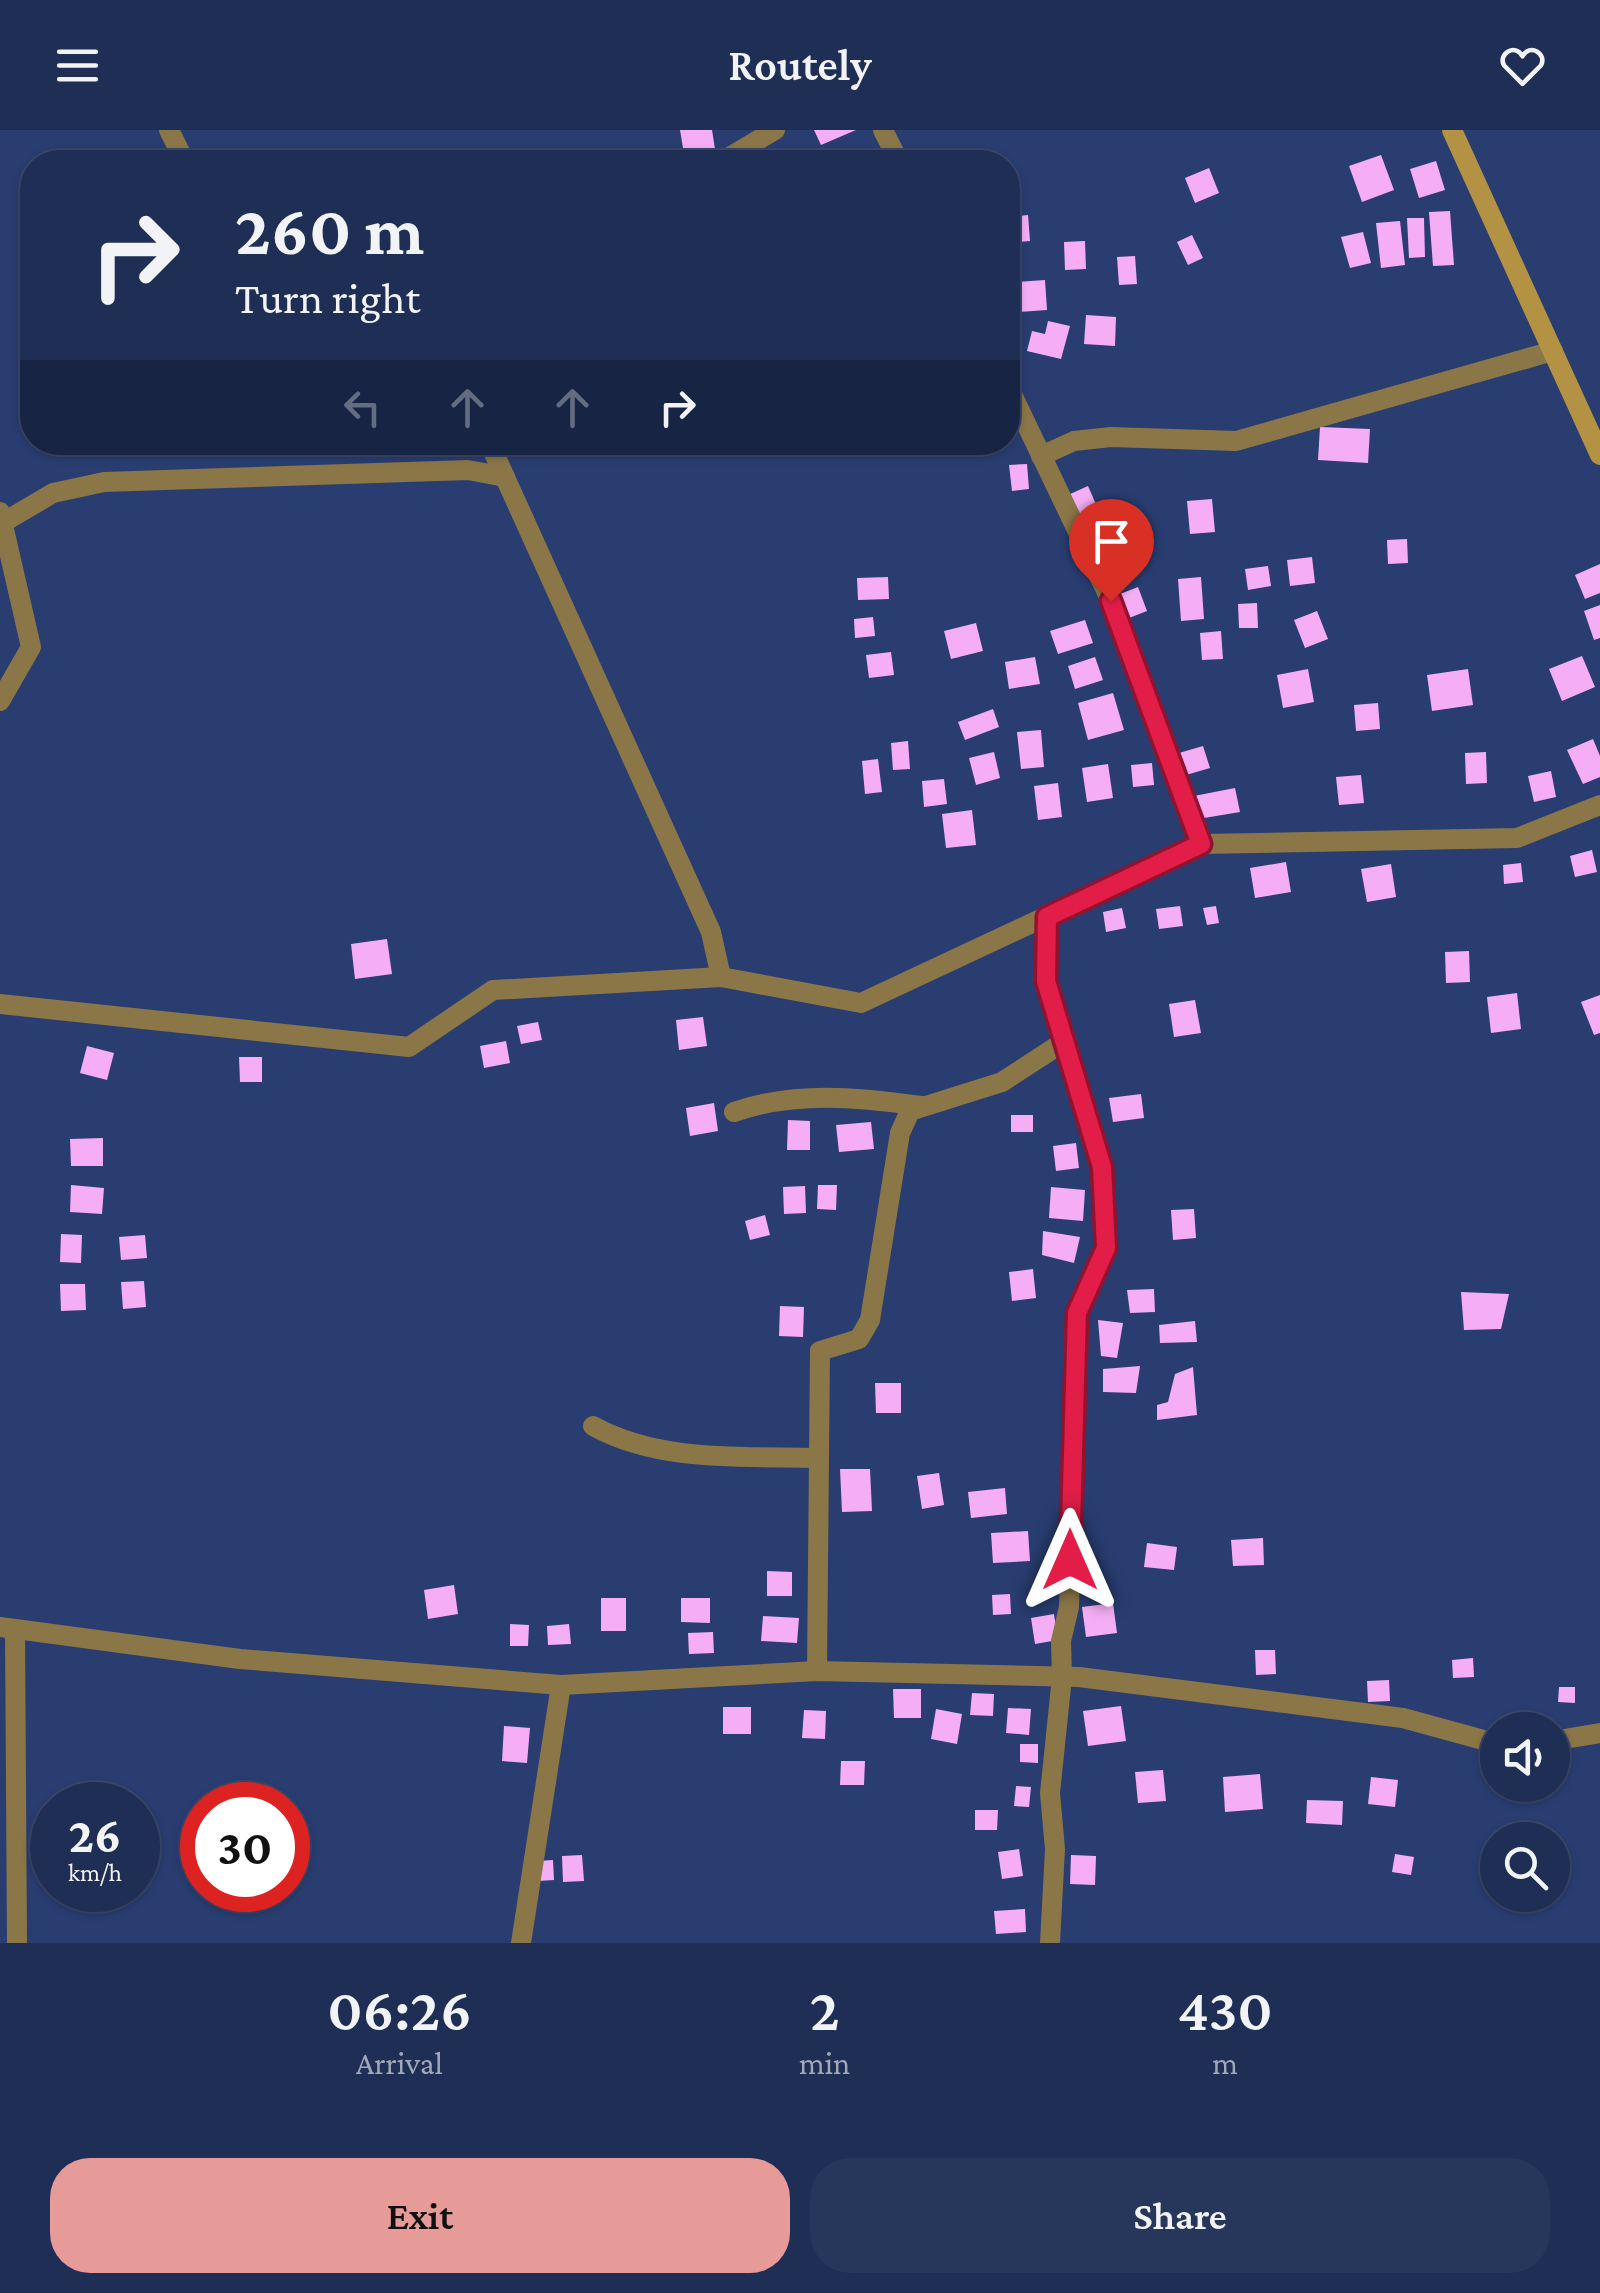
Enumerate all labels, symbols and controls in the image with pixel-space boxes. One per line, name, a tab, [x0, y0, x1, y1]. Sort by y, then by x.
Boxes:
icon: menu	[50, 38, 105, 93]
icon: heart	[1495, 38, 1550, 93]
text: Routely	[728, 40, 872, 90]
icon: right	[70, 190, 200, 320]
text: 260 m	[235, 191, 424, 269]
text: Turn right	[235, 273, 420, 323]
icon: left	[335, 380, 390, 435]
icon: ahead	[440, 380, 495, 435]
icon: ahead	[545, 380, 600, 435]
icon: right	[650, 380, 705, 435]
pin	[1069, 499, 1154, 602]
icon: arrive	[1084, 514, 1139, 569]
position arrow	[1018, 1508, 1122, 1612]
map controls	[1480, 1712, 1570, 1912]
button: sound	[1480, 1712, 1570, 1802]
speed limit sign: 30	[180, 1782, 310, 1912]
text: 26	[69, 1807, 121, 1863]
button: search	[1480, 1822, 1570, 1912]
text: km/h	[68, 1859, 122, 1886]
text: 06:26	[327, 1976, 472, 2043]
text: 2	[810, 1976, 840, 2043]
text: 430	[1177, 1976, 1273, 2043]
text: Arrival	[356, 2045, 443, 2081]
text: min	[799, 2045, 850, 2081]
text: m	[1212, 2045, 1238, 2081]
button: Exit	[50, 2158, 790, 2273]
button: Share	[810, 2158, 1550, 2273]

